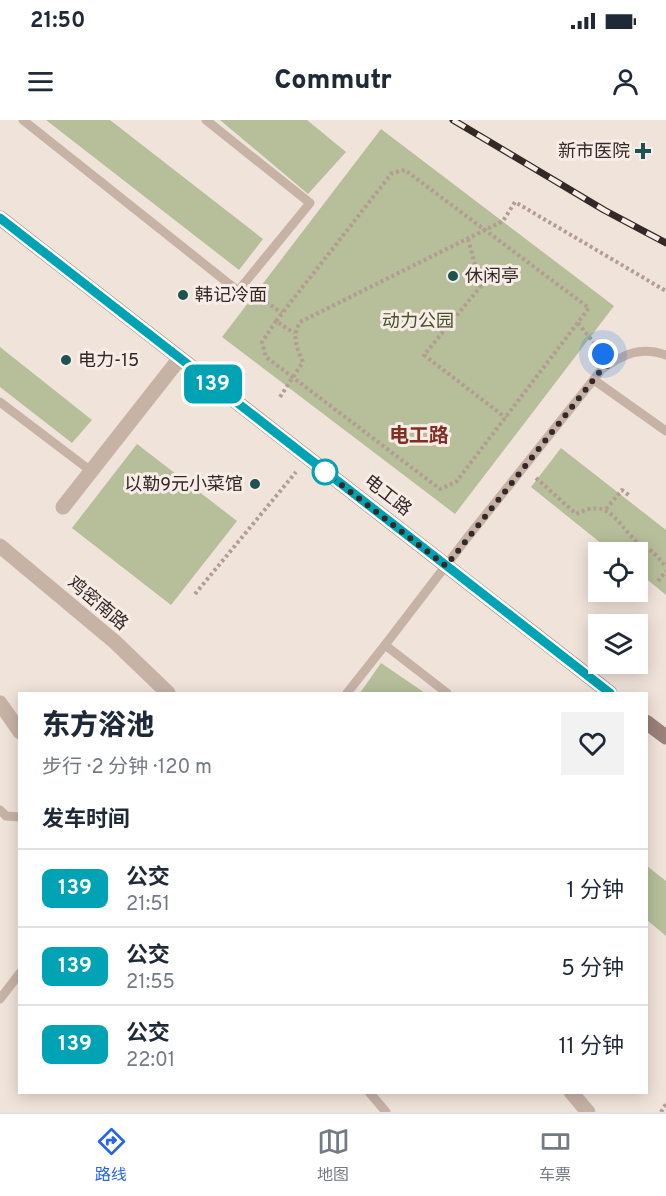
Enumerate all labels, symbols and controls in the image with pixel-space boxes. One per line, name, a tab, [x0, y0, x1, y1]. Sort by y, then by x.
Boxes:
text: 21:50	[30, 8, 85, 35]
text: Commutr	[274, 64, 392, 98]
icon: menu	[24, 65, 57, 98]
icon: person	[609, 65, 642, 98]
place label: 新市医院	[558, 141, 630, 164]
marker: 新市医院	[634, 142, 652, 160]
place label: 休闲亭	[465, 266, 519, 289]
marker: 休闲亭	[446, 269, 460, 283]
place label: 韩记冷面	[195, 285, 267, 308]
marker: 韩记冷面	[176, 288, 190, 302]
park label: 动力公园	[382, 311, 454, 334]
your location	[588, 339, 618, 369]
place label: 电力-15	[78, 350, 139, 373]
marker: 电力-15	[59, 353, 73, 367]
line badge: 139	[178, 364, 248, 404]
text: 139	[196, 371, 230, 398]
district label: 电工路	[389, 424, 449, 450]
unlabelled marker	[312, 459, 338, 485]
street label: 电工路	[359, 470, 415, 522]
place label: 以勒9元小菜馆	[124, 474, 243, 497]
marker: 以勒9元小菜馆	[248, 477, 262, 491]
map controls	[588, 542, 648, 674]
button: locate	[588, 542, 648, 602]
street label: 鸡密南路	[62, 572, 132, 636]
button: layers	[588, 614, 648, 674]
text: 东方浴池	[42, 709, 154, 745]
button: heart	[561, 712, 624, 775]
text: 步行 · 2 分钟 · 120 m	[42, 755, 212, 781]
text: 发车时间	[42, 807, 130, 834]
text: 公交	[126, 865, 170, 892]
text: 139	[58, 875, 92, 902]
text: 1 分钟	[567, 878, 624, 905]
text: 21:51	[126, 892, 170, 918]
text: 公交	[126, 943, 170, 970]
text: 139	[58, 953, 92, 980]
text: 5 分钟	[561, 956, 624, 983]
text: 21:55	[126, 970, 175, 996]
text: 公交	[126, 1021, 170, 1048]
text: 139	[58, 1031, 92, 1058]
text: 11 分钟	[558, 1034, 624, 1061]
text: 22:01	[126, 1048, 175, 1074]
tab: 路线	[95, 1125, 128, 1186]
tab: 地图	[317, 1125, 350, 1186]
tab: 车票	[539, 1125, 572, 1186]

